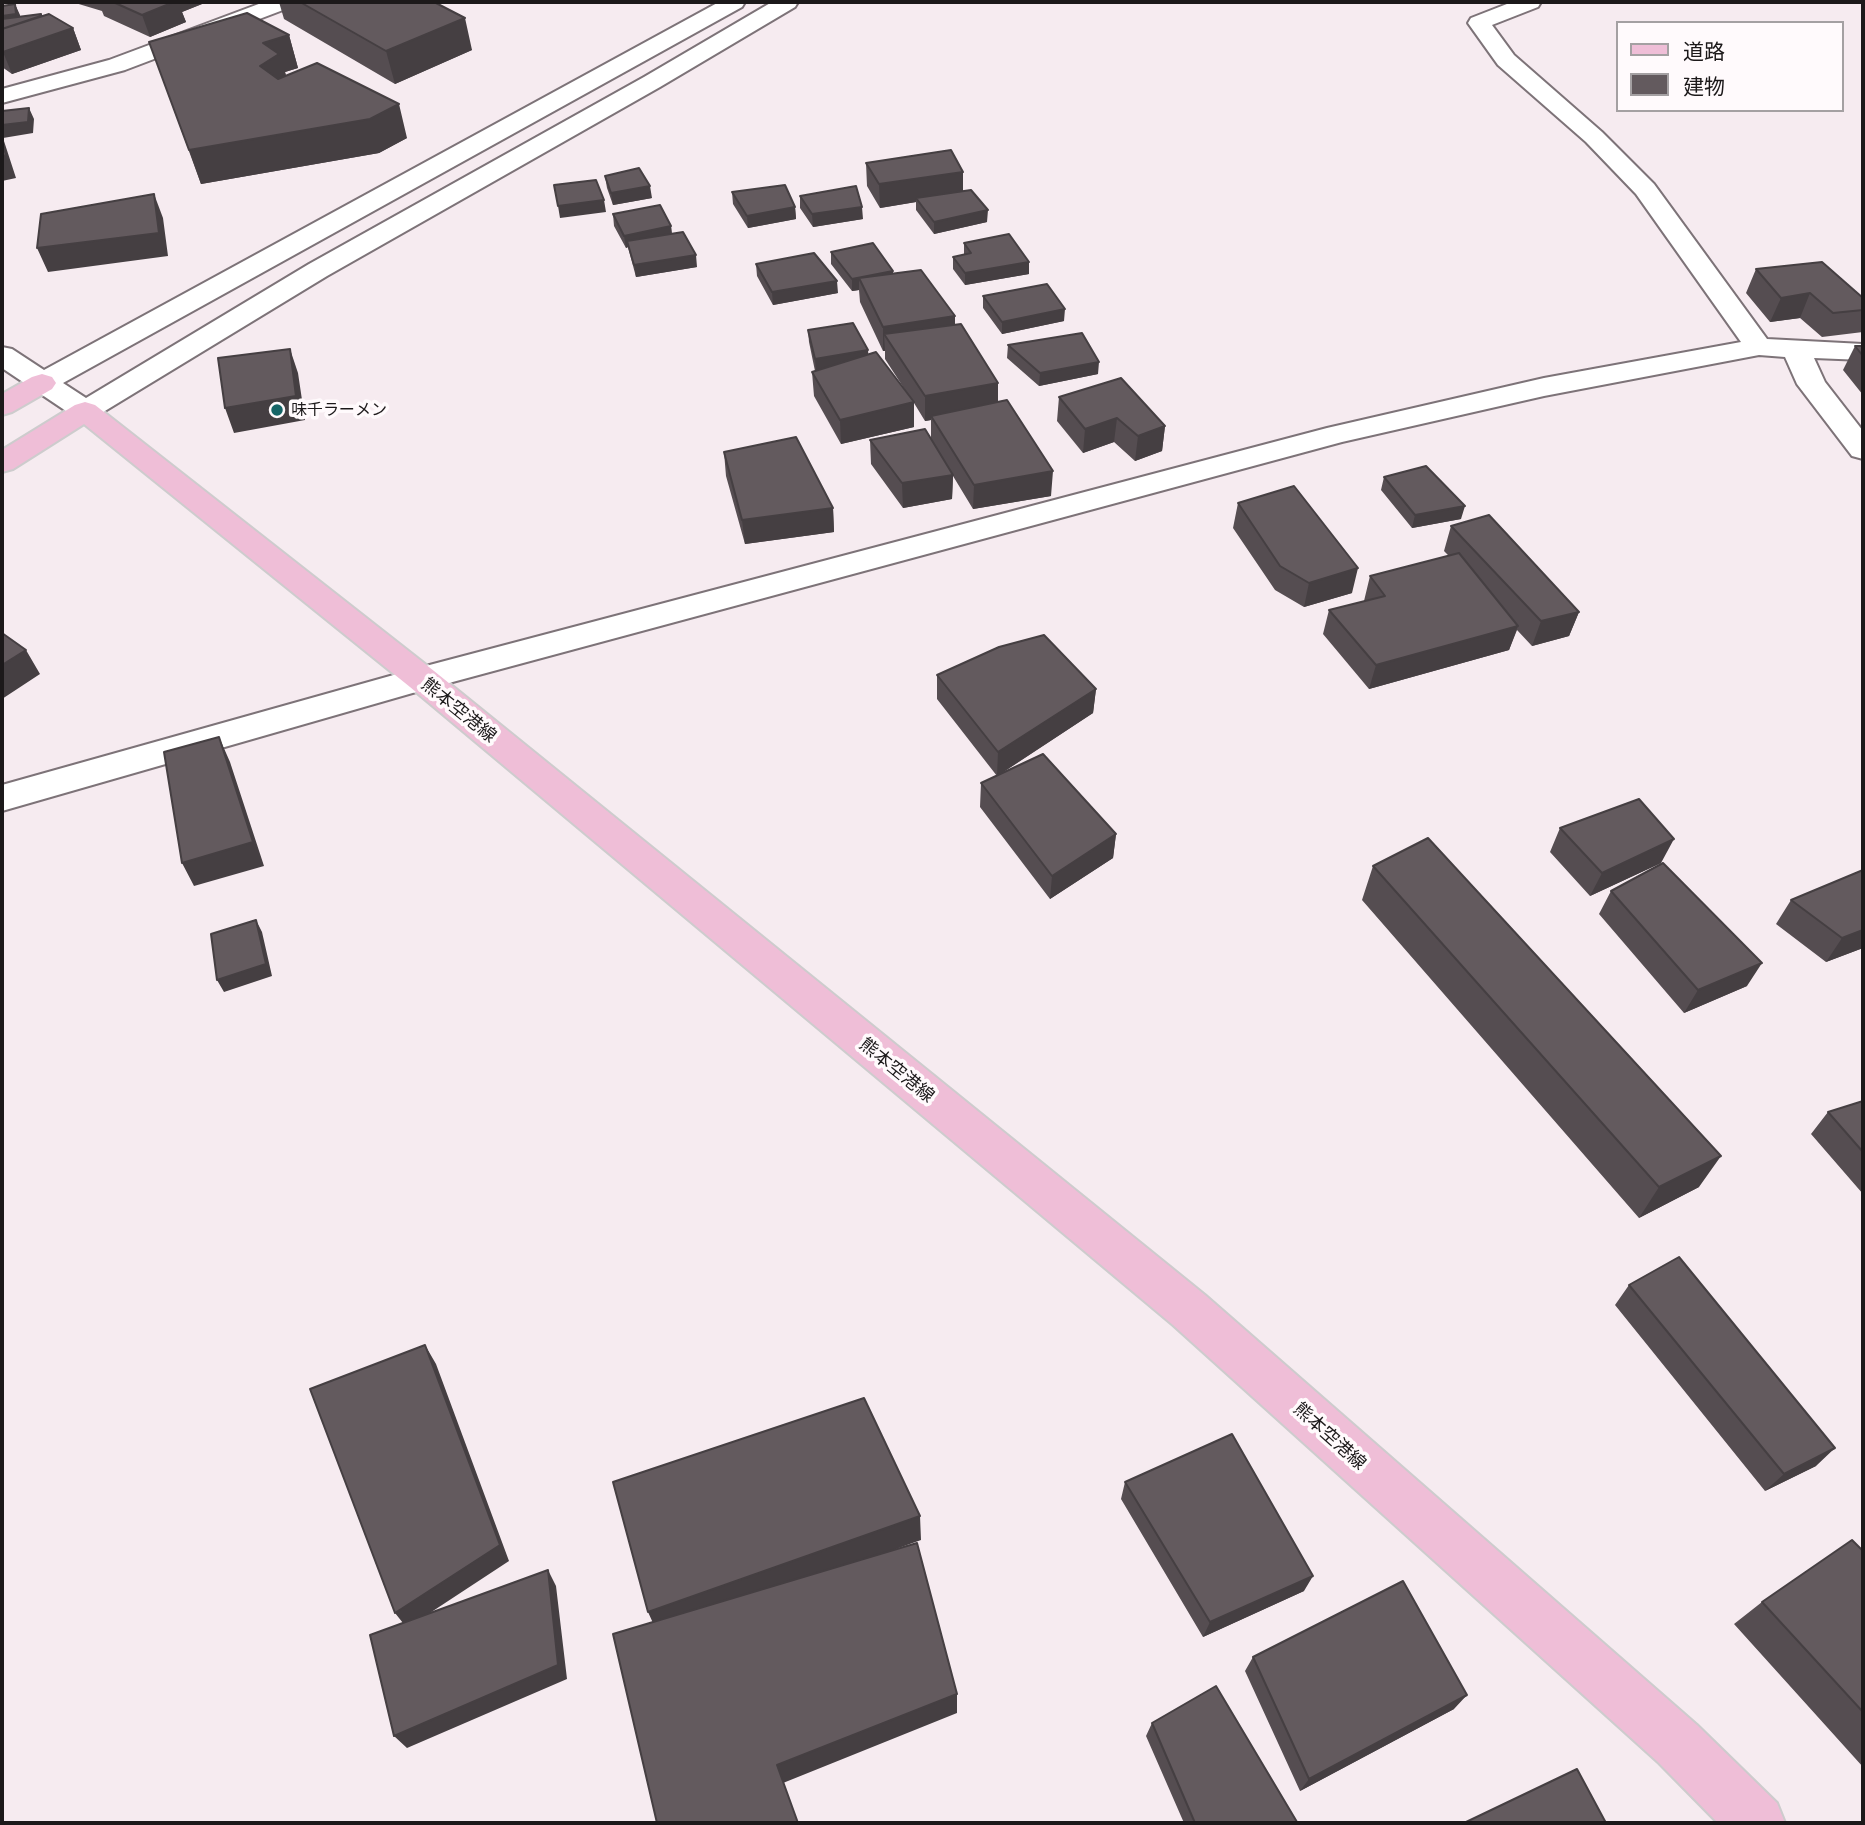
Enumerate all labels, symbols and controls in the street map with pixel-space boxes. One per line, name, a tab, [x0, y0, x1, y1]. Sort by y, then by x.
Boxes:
legend	[1616, 21, 1844, 112]
text: 道路	[1683, 38, 1725, 63]
text: 建物	[1683, 73, 1725, 98]
place label: 味千ラーメン	[291, 400, 387, 420]
marker: 味千ラーメン	[269, 402, 285, 418]
street label: 熊本空港線	[417, 673, 501, 747]
street label: 熊本空港線	[855, 1033, 939, 1107]
street label: 熊本空港線	[1289, 1398, 1371, 1474]

